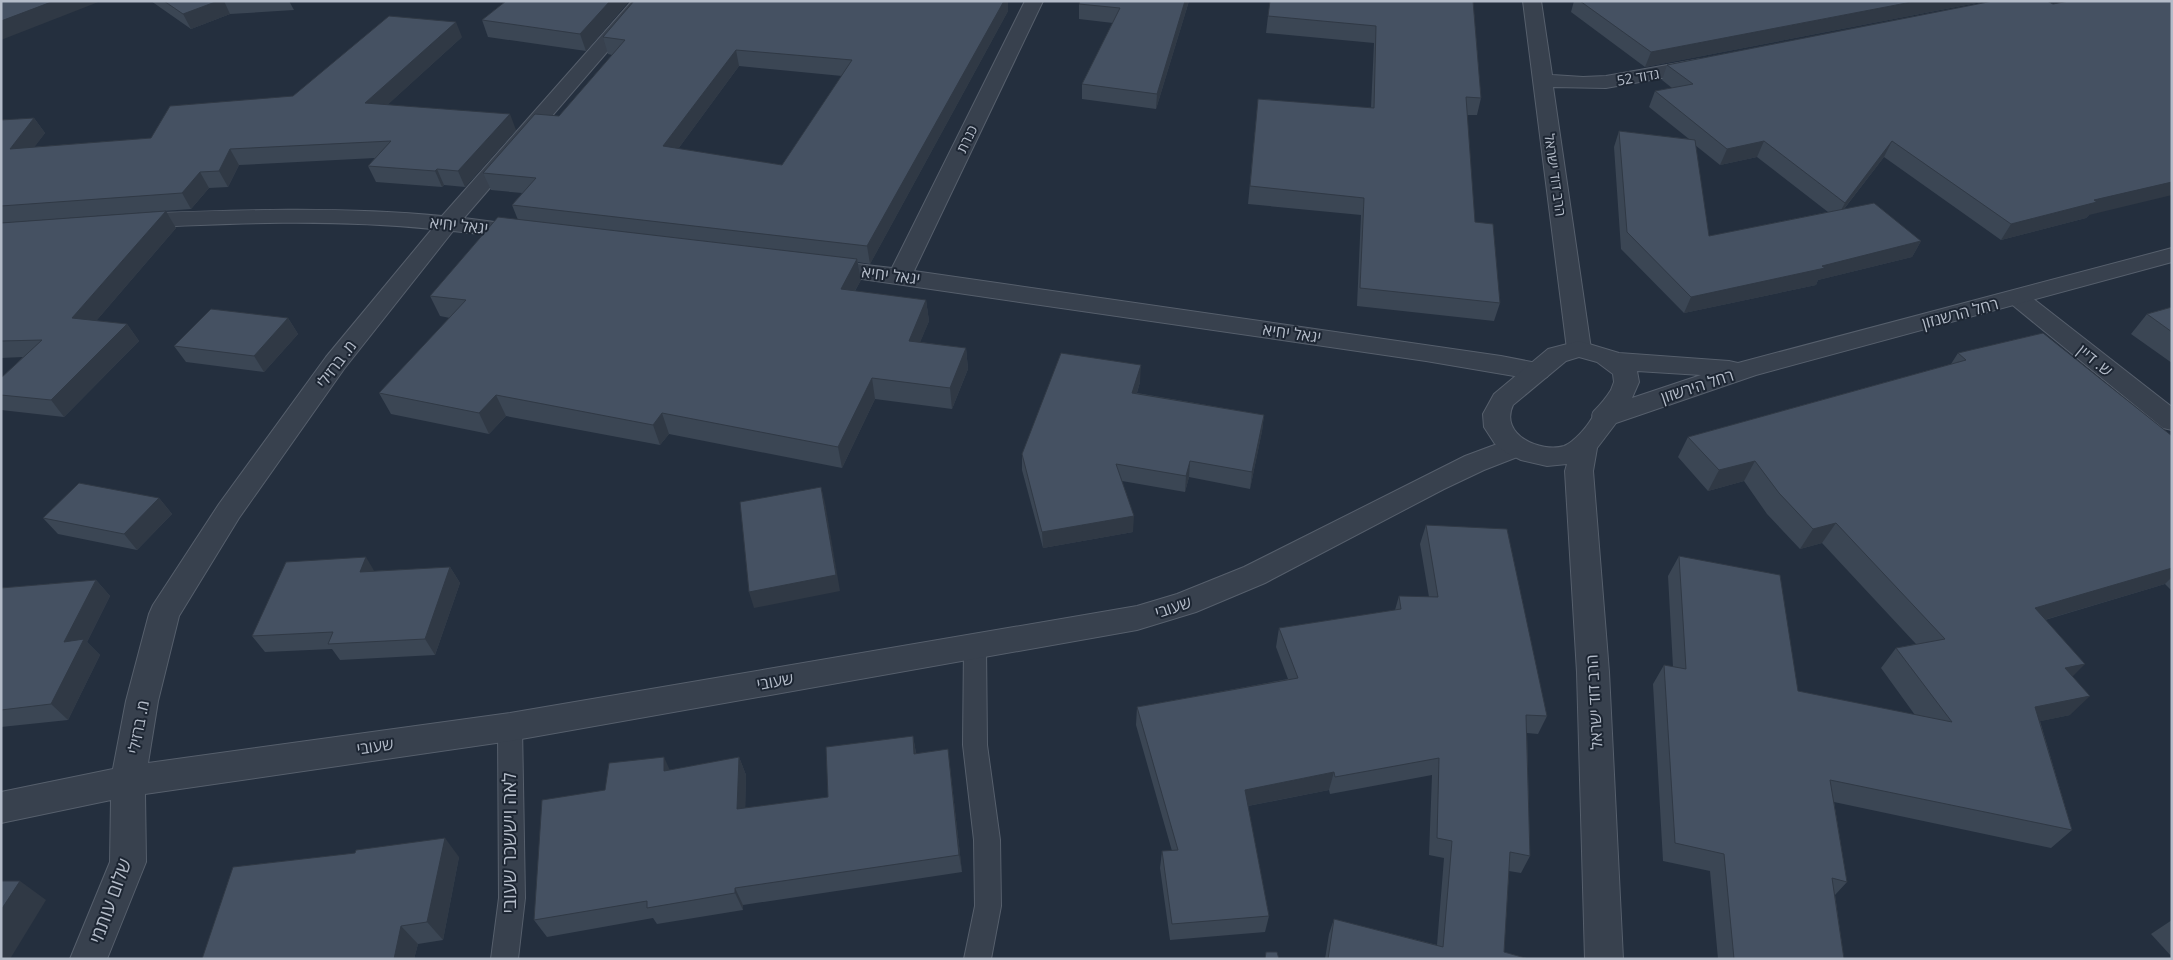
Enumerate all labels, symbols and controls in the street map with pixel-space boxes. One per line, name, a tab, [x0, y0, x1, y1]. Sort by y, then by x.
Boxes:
street label: גדוד 52	[1615, 63, 1661, 90]
street label: כנרת	[952, 122, 981, 156]
street label: הרב דוד ישראל	[1540, 132, 1571, 218]
street label: יגאל יחיא	[429, 211, 489, 239]
street label: יגאל יחיא	[860, 261, 922, 289]
street label: רחל הרשנזון	[1919, 292, 2001, 334]
street label: יגאל יחיא	[1261, 318, 1323, 348]
street label: מ. ברזילי	[311, 336, 361, 392]
street label: ש. דיין	[2073, 339, 2117, 381]
street label: רחל הירשזון	[1658, 364, 1736, 408]
street label: שעובי	[1152, 591, 1194, 623]
street label: הרב דוד ישראל	[1581, 654, 1607, 750]
street label: שעובי	[755, 667, 795, 695]
street label: מ. ברזילי	[122, 698, 154, 756]
street label: שעובי	[355, 733, 395, 759]
street label: לאה ויששכר שעובי	[496, 772, 522, 914]
street label: שלום עותמי	[83, 855, 137, 947]

